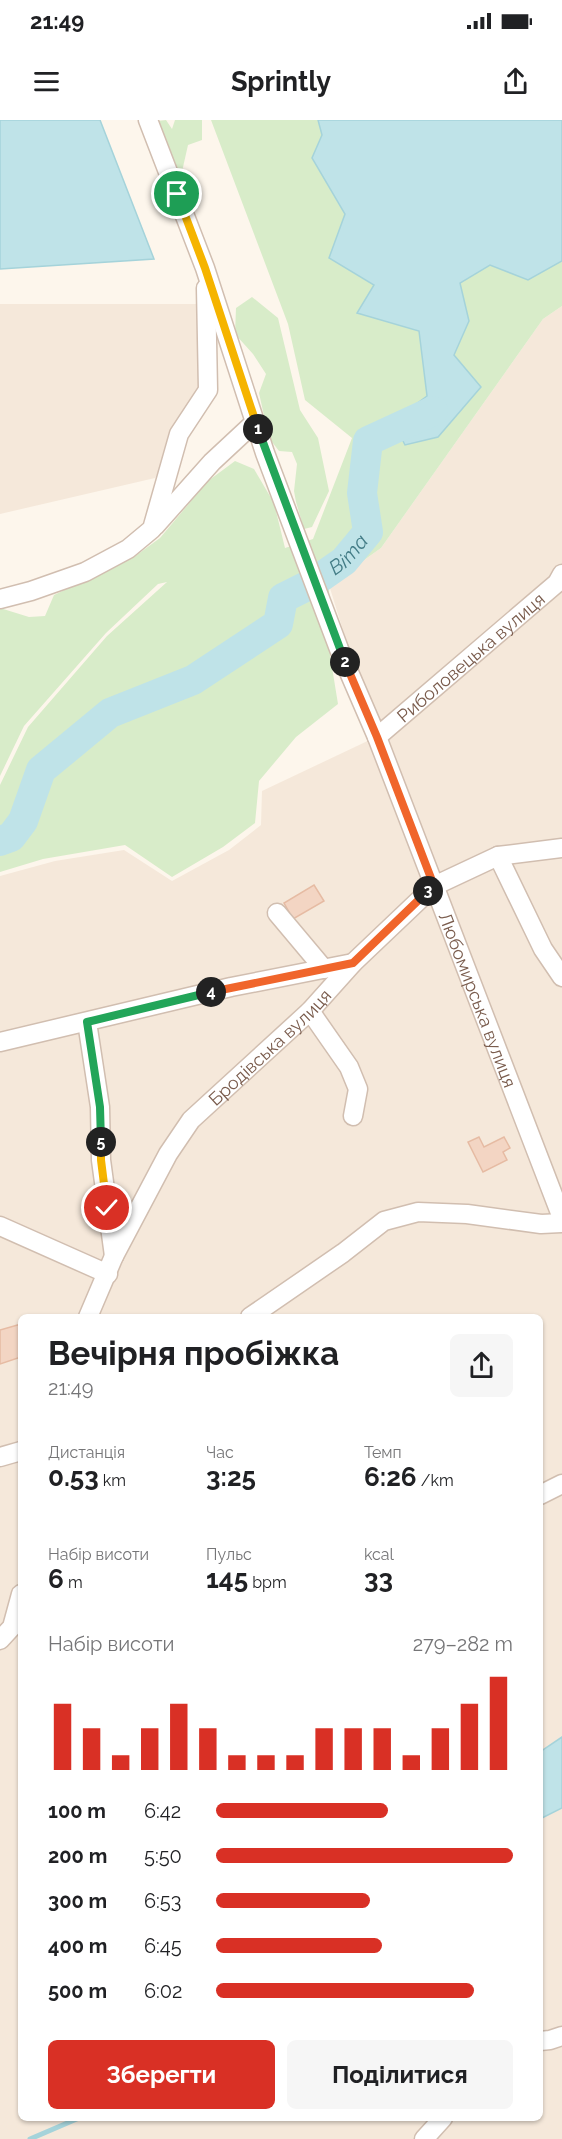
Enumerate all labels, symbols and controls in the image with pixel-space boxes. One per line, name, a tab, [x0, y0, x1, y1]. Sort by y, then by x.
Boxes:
text: 21:49	[30, 8, 84, 34]
icon: menu	[30, 65, 63, 98]
icon: share	[499, 65, 532, 98]
text: Sprintly	[231, 66, 331, 97]
pin	[151, 168, 202, 219]
icon: arrive	[160, 177, 193, 210]
pin: 1	[243, 414, 273, 444]
text: 1	[254, 419, 262, 438]
water label: Віта	[324, 530, 373, 580]
street label: Риболовецька вулиця	[392, 588, 549, 726]
pin: 2	[330, 647, 360, 677]
text: 2	[340, 652, 350, 671]
pin: 3	[413, 876, 443, 906]
text: 3	[424, 881, 432, 900]
street label: Любомирська вулиця	[435, 909, 521, 1090]
pin: 4	[196, 977, 226, 1007]
text: 4	[206, 982, 216, 1001]
street label: Бродівська вулиця	[204, 985, 335, 1109]
pin: 5	[86, 1127, 116, 1157]
text: 5	[97, 1132, 105, 1151]
pin	[81, 1182, 132, 1233]
icon: check	[90, 1191, 123, 1224]
text: Вечірня пробіжка	[48, 1334, 339, 1373]
button: share	[450, 1334, 513, 1397]
text: 21:49	[48, 1376, 93, 1400]
text: Дистанція	[48, 1443, 125, 1462]
text: Час	[206, 1443, 234, 1462]
text: Темп	[364, 1443, 402, 1462]
text: 0.53	[48, 1462, 99, 1492]
text: 3:25	[206, 1462, 256, 1492]
text: 6:26	[364, 1462, 417, 1492]
text: km	[99, 1471, 126, 1490]
text: /km	[417, 1471, 454, 1490]
text: Набір висоти	[48, 1545, 149, 1564]
text: Пульс	[206, 1545, 252, 1564]
text: kcal	[364, 1545, 394, 1564]
text: 6	[48, 1564, 64, 1594]
text: 145	[206, 1564, 248, 1594]
text: 33	[364, 1564, 393, 1594]
text: m	[64, 1573, 83, 1592]
text: bpm	[248, 1573, 287, 1592]
text: Набір висоти	[48, 1632, 174, 1656]
text: 279–282 m	[413, 1632, 513, 1656]
text: 100 m	[48, 1799, 106, 1823]
text: 6:42	[144, 1799, 181, 1823]
text: 200 m	[48, 1844, 107, 1868]
text: 5:50	[144, 1844, 182, 1868]
text: 300 m	[48, 1889, 107, 1913]
text: 6:53	[144, 1889, 181, 1913]
text: 400 m	[48, 1934, 107, 1958]
text: 6:45	[144, 1934, 182, 1958]
text: 500 m	[48, 1979, 107, 2003]
text: 6:02	[144, 1979, 182, 2003]
button: Зберегти	[48, 2040, 275, 2109]
button: Поділитися	[287, 2040, 513, 2109]

